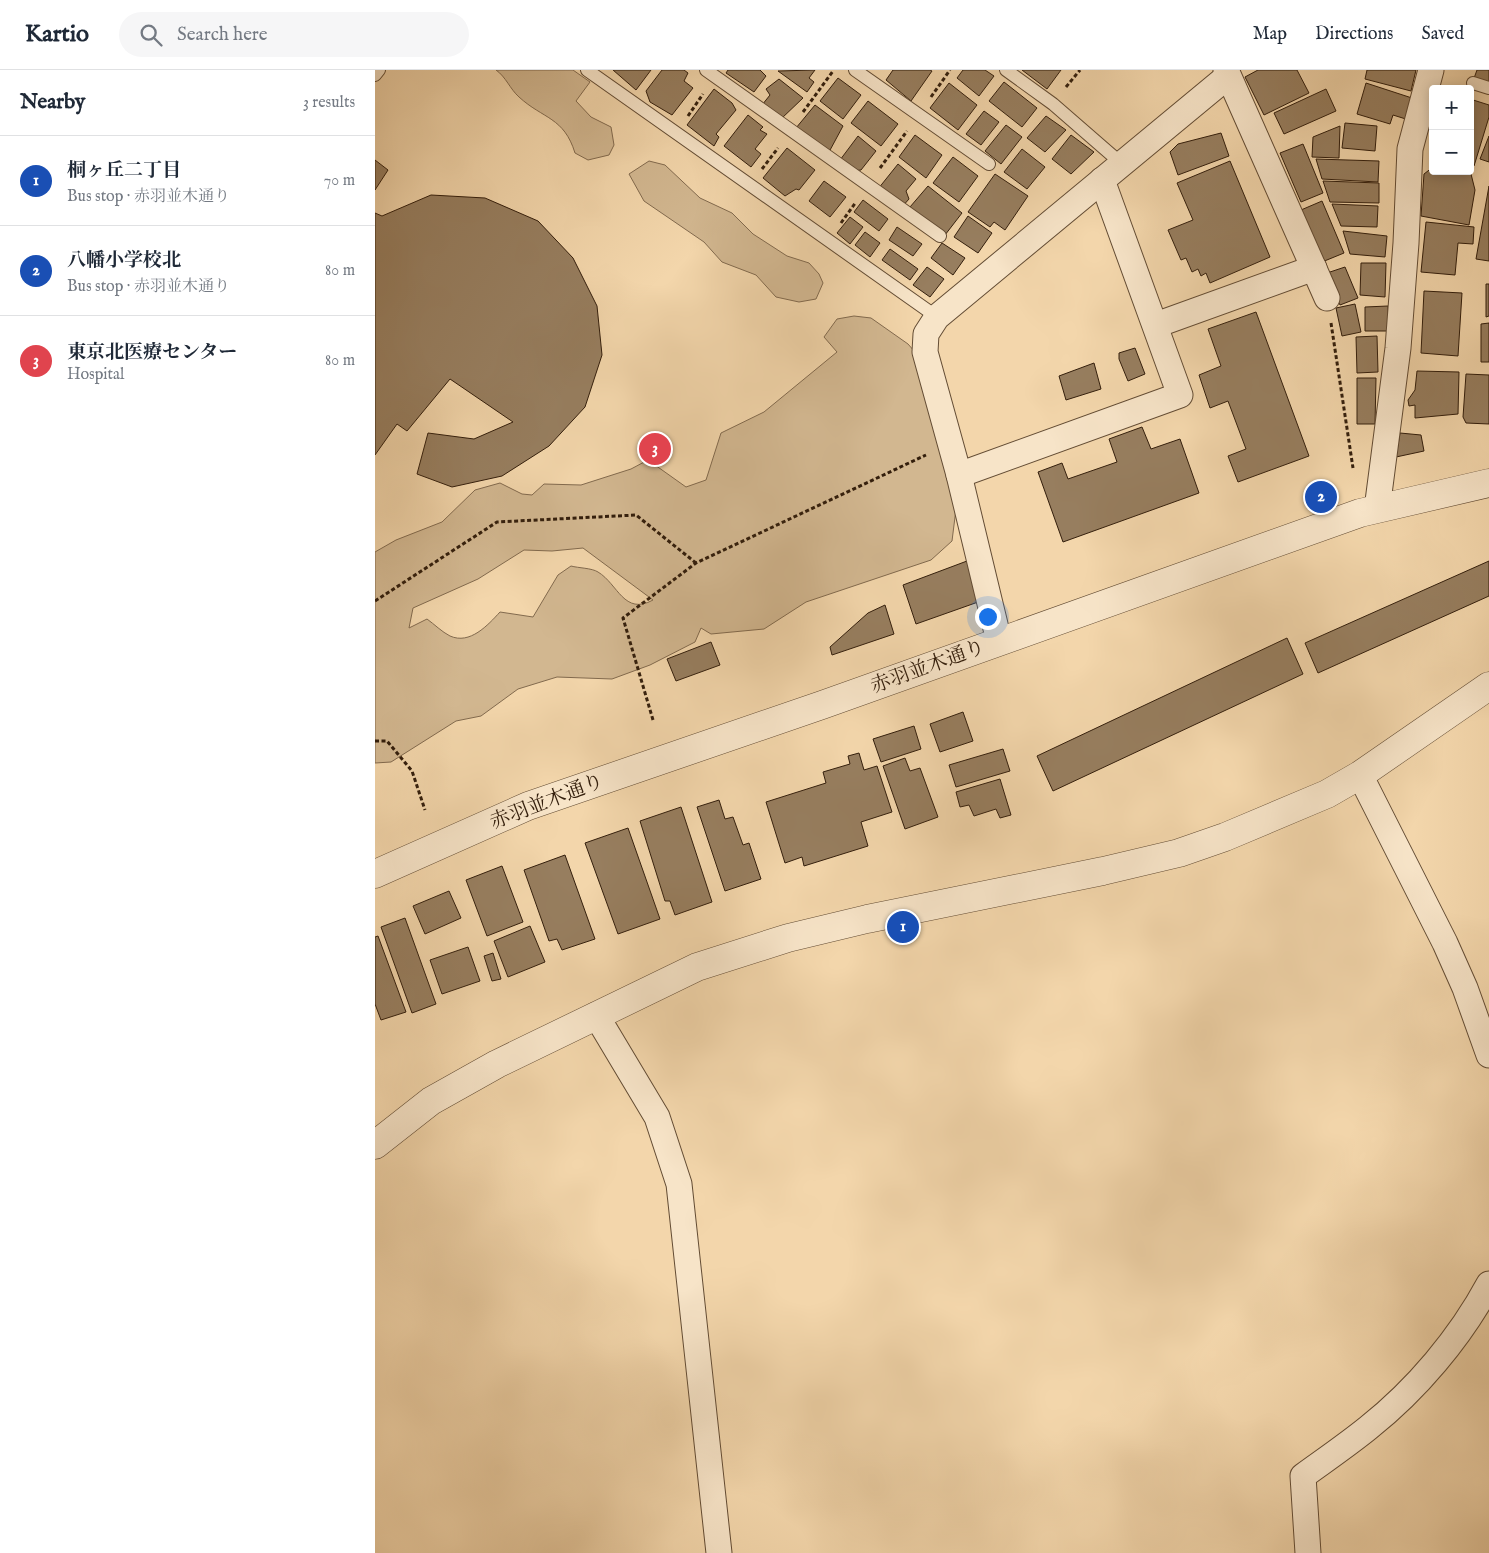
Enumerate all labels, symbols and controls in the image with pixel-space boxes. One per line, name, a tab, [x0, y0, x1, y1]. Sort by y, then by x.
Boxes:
search box	[119, 12, 469, 57]
text: Kartio	[25, 19, 89, 50]
icon: search	[137, 21, 165, 49]
text: Search here	[177, 23, 268, 47]
text: Map	[1253, 23, 1287, 46]
text: Directions	[1315, 23, 1393, 46]
text: Saved	[1421, 23, 1464, 46]
map controls	[1429, 85, 1474, 175]
button: +	[1429, 85, 1474, 130]
text: Nearby	[20, 89, 85, 116]
text: 3 results	[303, 93, 355, 113]
button: −	[1429, 130, 1474, 175]
text: 桐ヶ丘二丁目	[67, 159, 181, 183]
text: 1	[33, 171, 39, 191]
text: 70 m	[324, 171, 355, 191]
text: Bus stop · 赤羽並木通り	[67, 187, 230, 207]
text: 八幡小学校北	[67, 249, 181, 273]
text: 2	[32, 261, 40, 281]
text: 80 m	[325, 261, 355, 281]
text: Bus stop · 赤羽並木通り	[67, 277, 230, 297]
text: 東京北医療センター	[67, 341, 237, 365]
text: 3	[33, 351, 39, 371]
text: 80 m	[325, 351, 355, 371]
text: Hospital	[67, 365, 124, 385]
pin: 3	[639, 430, 671, 468]
pin: 2	[1305, 478, 1337, 516]
your location	[975, 604, 1001, 630]
street label: 赤羽並木通り	[867, 635, 989, 699]
street label: 赤羽並木通り	[487, 769, 607, 835]
pin: 1	[887, 908, 919, 946]

